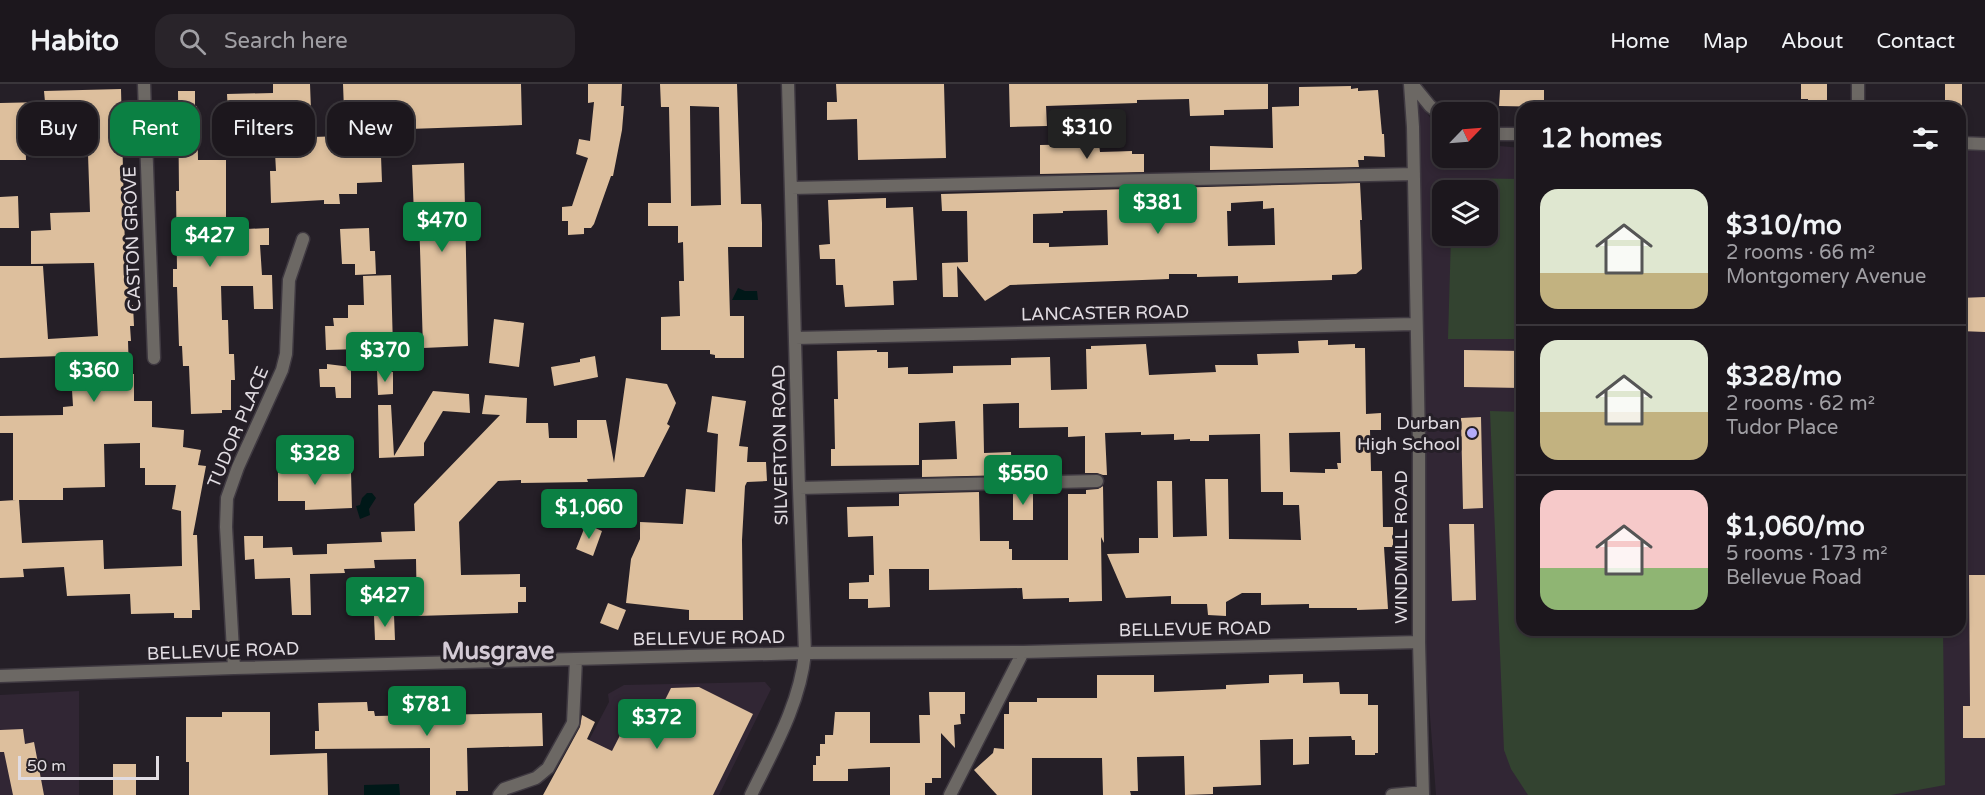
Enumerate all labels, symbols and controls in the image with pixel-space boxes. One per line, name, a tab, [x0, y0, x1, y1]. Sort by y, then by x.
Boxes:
search box	[155, 14, 575, 68]
text: Habito	[30, 24, 119, 58]
icon: search	[176, 25, 209, 58]
text: Search here	[224, 28, 348, 54]
text: Home	[1610, 29, 1670, 54]
text: Map	[1703, 29, 1748, 54]
text: About	[1781, 29, 1843, 54]
text: Contact	[1876, 29, 1955, 54]
chip: Buy	[18, 102, 98, 156]
chip: Rent	[110, 102, 200, 156]
chip: Filters	[212, 102, 315, 156]
chip: New	[327, 102, 414, 156]
north arrow	[1432, 102, 1498, 168]
map controls	[1432, 102, 1498, 246]
pin: $310	[1051, 109, 1123, 160]
text: $310	[1062, 116, 1112, 140]
icon: filters	[1909, 122, 1942, 155]
text: 12 homes	[1540, 123, 1662, 154]
street label: CASTON GROVE	[118, 166, 146, 312]
button: layers	[1432, 180, 1498, 246]
pin: $381	[1122, 184, 1194, 235]
text: $381	[1133, 191, 1183, 215]
pin: $470	[406, 202, 478, 253]
text: $470	[417, 209, 467, 233]
text: $310/mo	[1726, 210, 1842, 241]
icon: home	[1588, 213, 1660, 285]
pin: $427	[174, 217, 246, 268]
text: $427	[185, 224, 235, 248]
text: 2 rooms · 66 m²	[1726, 241, 1875, 265]
text: Montgomery Avenue	[1726, 265, 1926, 289]
street label: LANCASTER ROAD	[1021, 301, 1189, 325]
pin: $370	[349, 332, 421, 383]
text: $370	[360, 339, 410, 363]
pin: $360	[58, 352, 130, 403]
text: $360	[69, 359, 119, 383]
text: $328/mo	[1726, 361, 1842, 392]
street label: TUDOR PLACE	[203, 363, 273, 491]
street label: SILVERTON ROAD	[768, 364, 792, 526]
icon: home	[1588, 364, 1660, 436]
text: 2 rooms · 62 m²	[1726, 392, 1875, 416]
place label: Durban High School	[1357, 412, 1460, 455]
text: Tudor Place	[1726, 416, 1838, 440]
marker: Durban High School	[1465, 426, 1479, 440]
pin: $328	[279, 435, 351, 486]
text: $328	[290, 442, 340, 466]
pin: $550	[987, 455, 1059, 506]
text: $550	[998, 462, 1048, 486]
street label: WINDMILL ROAD	[1390, 470, 1412, 624]
pin: $1,060	[540, 489, 638, 540]
text: $1,060	[555, 496, 623, 520]
text: $1,060/mo	[1726, 511, 1865, 542]
icon: home	[1588, 514, 1660, 586]
text: 5 rooms · 173 m²	[1726, 542, 1888, 566]
text: Bellevue Road	[1726, 566, 1862, 590]
pin: $427	[349, 577, 421, 628]
text: $427	[360, 584, 410, 608]
street label: BELLEVUE ROAD	[1119, 617, 1271, 641]
street label: BELLEVUE ROAD	[633, 626, 785, 650]
street label: BELLEVUE ROAD	[146, 637, 300, 665]
district label: Musgrave	[442, 637, 555, 666]
pin: $781	[391, 686, 463, 737]
text: $781	[402, 693, 452, 717]
pin: $372	[621, 699, 693, 750]
text: $372	[632, 706, 682, 730]
scale bar	[18, 753, 159, 780]
text: 50 m	[27, 756, 66, 776]

